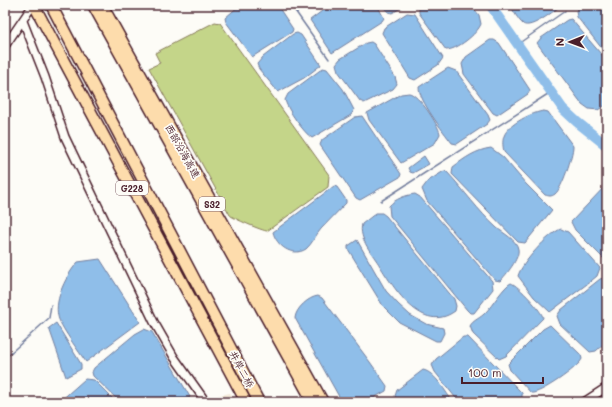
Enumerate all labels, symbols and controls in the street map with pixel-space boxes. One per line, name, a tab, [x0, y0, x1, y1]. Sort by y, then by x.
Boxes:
north arrow	[550, 22, 590, 62]
text: N	[552, 38, 567, 46]
street label: 西部沿海高速	[162, 121, 204, 181]
road number: G228	[116, 181, 148, 195]
road number: S32	[199, 197, 225, 211]
street label: 井岸二桥	[226, 348, 258, 390]
scale bar	[462, 359, 543, 385]
text: 100 m	[468, 364, 502, 380]

